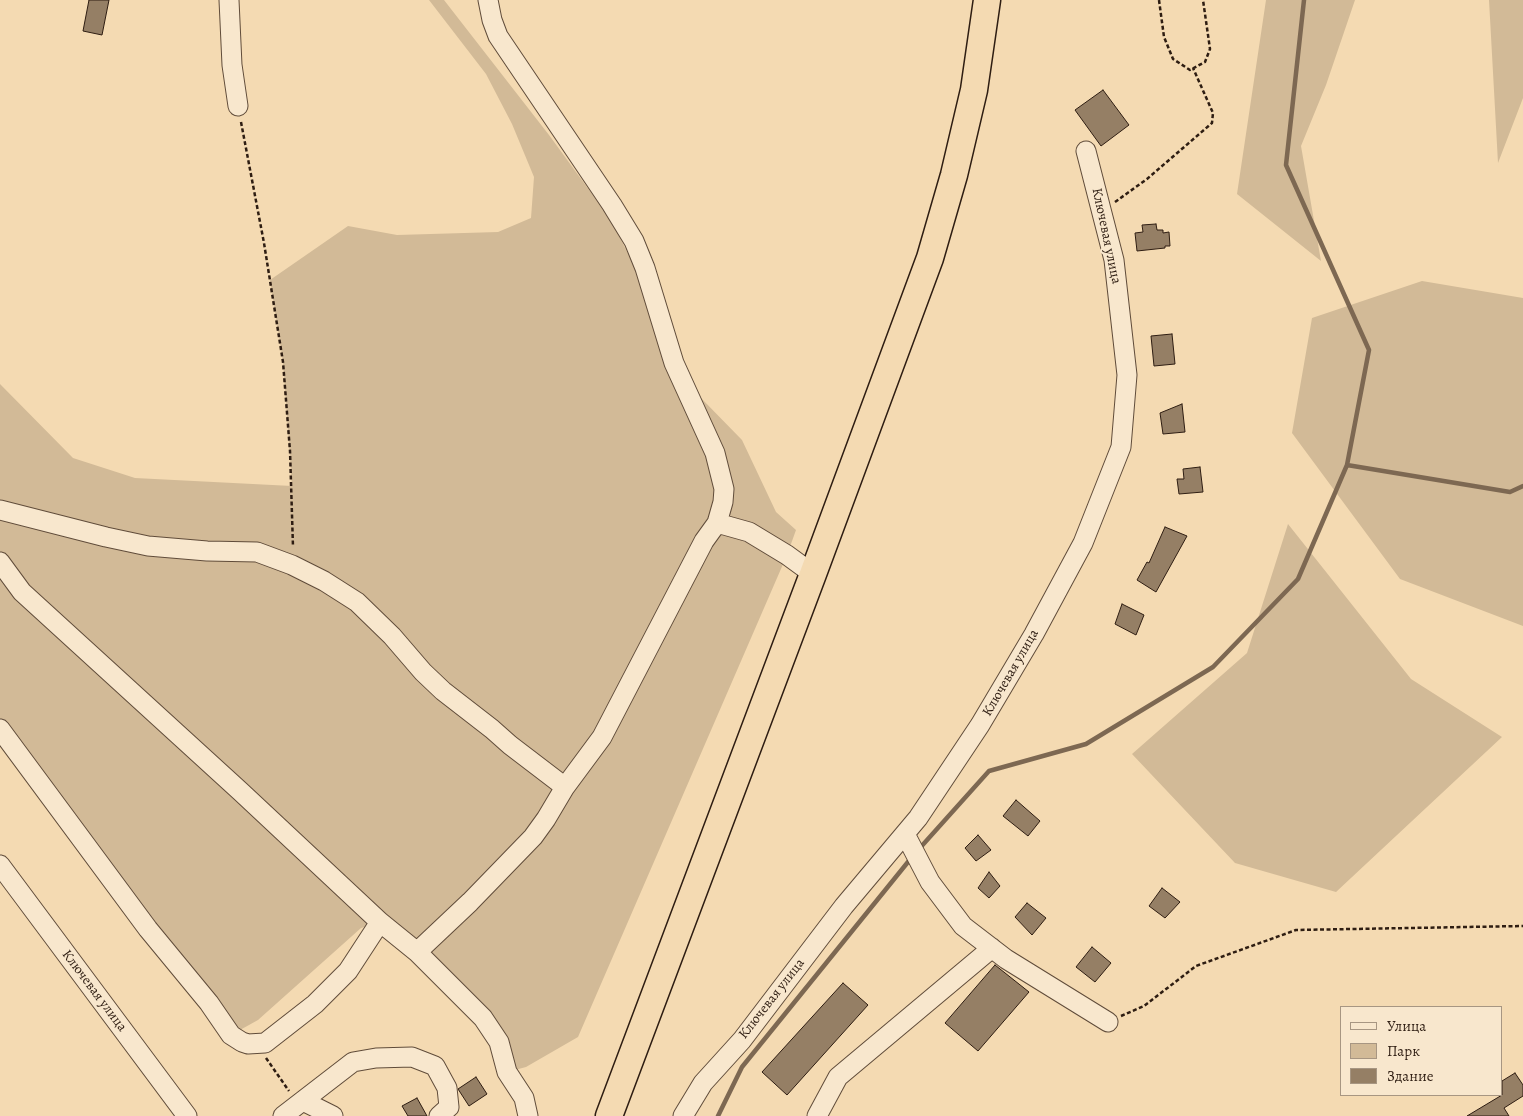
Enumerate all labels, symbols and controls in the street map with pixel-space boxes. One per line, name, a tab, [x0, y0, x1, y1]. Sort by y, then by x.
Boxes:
street label: Ключевая улица	[1088, 187, 1124, 285]
street label: Ключевая улица	[979, 627, 1043, 719]
street label: Ключевая улица	[58, 947, 130, 1035]
street label: Ключевая улица	[735, 955, 809, 1043]
legend	[1340, 1006, 1503, 1096]
text: Улица	[1387, 1016, 1426, 1036]
text: Парк	[1387, 1041, 1420, 1061]
text: Здание	[1387, 1066, 1434, 1086]

